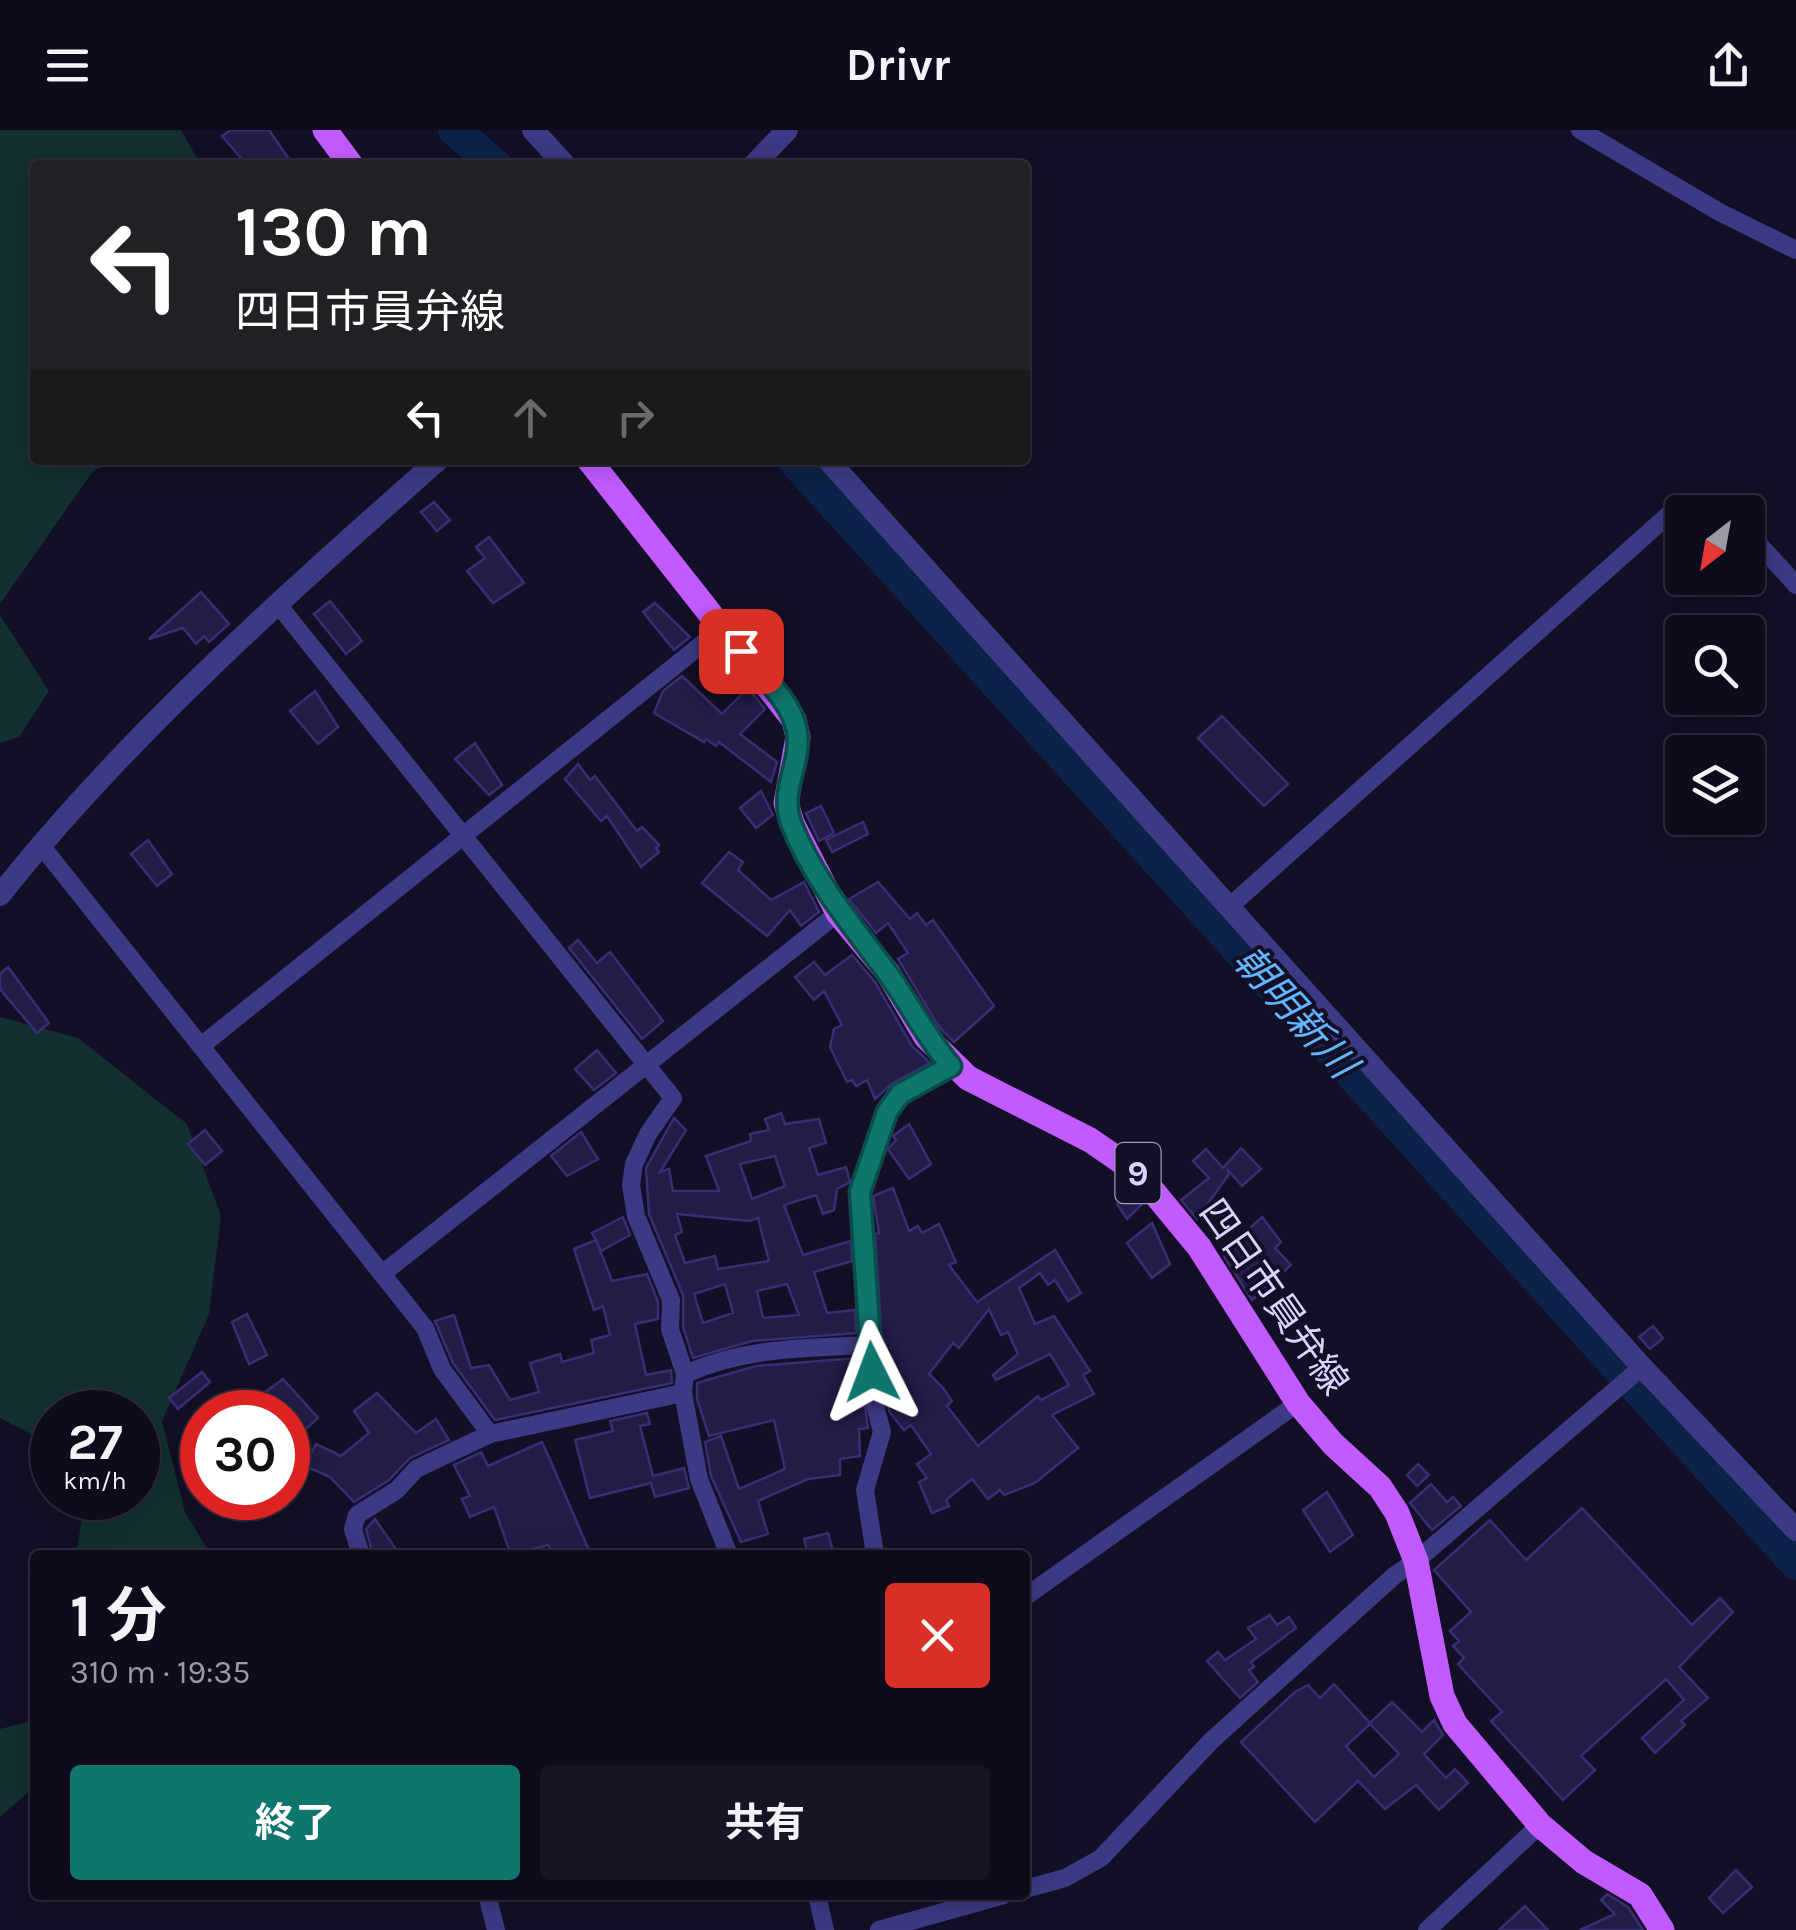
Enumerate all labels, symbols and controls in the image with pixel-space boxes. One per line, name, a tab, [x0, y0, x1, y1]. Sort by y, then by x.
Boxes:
icon: menu	[40, 38, 95, 93]
icon: share	[1701, 38, 1756, 93]
text: Drivr	[846, 39, 950, 91]
text: 130 m	[235, 191, 432, 273]
icon: left	[70, 200, 200, 330]
text: 四日市員弁線	[235, 286, 505, 338]
icon: left	[398, 390, 453, 445]
icon: ahead	[503, 390, 558, 445]
icon: right	[608, 390, 663, 445]
north arrow	[1665, 495, 1765, 595]
map controls	[1665, 495, 1765, 835]
pin	[699, 609, 784, 694]
button: search	[1665, 615, 1765, 715]
icon: arrive	[714, 624, 769, 679]
button: layers	[1665, 735, 1765, 835]
water label: 朝明新川	[1224, 937, 1369, 1090]
road number: 9	[1116, 1143, 1160, 1203]
street label: 四日市員弁線	[1190, 1191, 1358, 1403]
position arrow	[820, 1320, 924, 1424]
speed limit sign: 30	[180, 1390, 310, 1520]
text: 27	[67, 1413, 123, 1472]
text: km/h	[63, 1466, 127, 1495]
text: 1 分	[70, 1581, 167, 1651]
button: close	[885, 1583, 990, 1688]
text: 310 m · 19:35	[70, 1654, 250, 1691]
button: 終了	[70, 1765, 520, 1880]
button: 共有	[540, 1765, 990, 1880]

